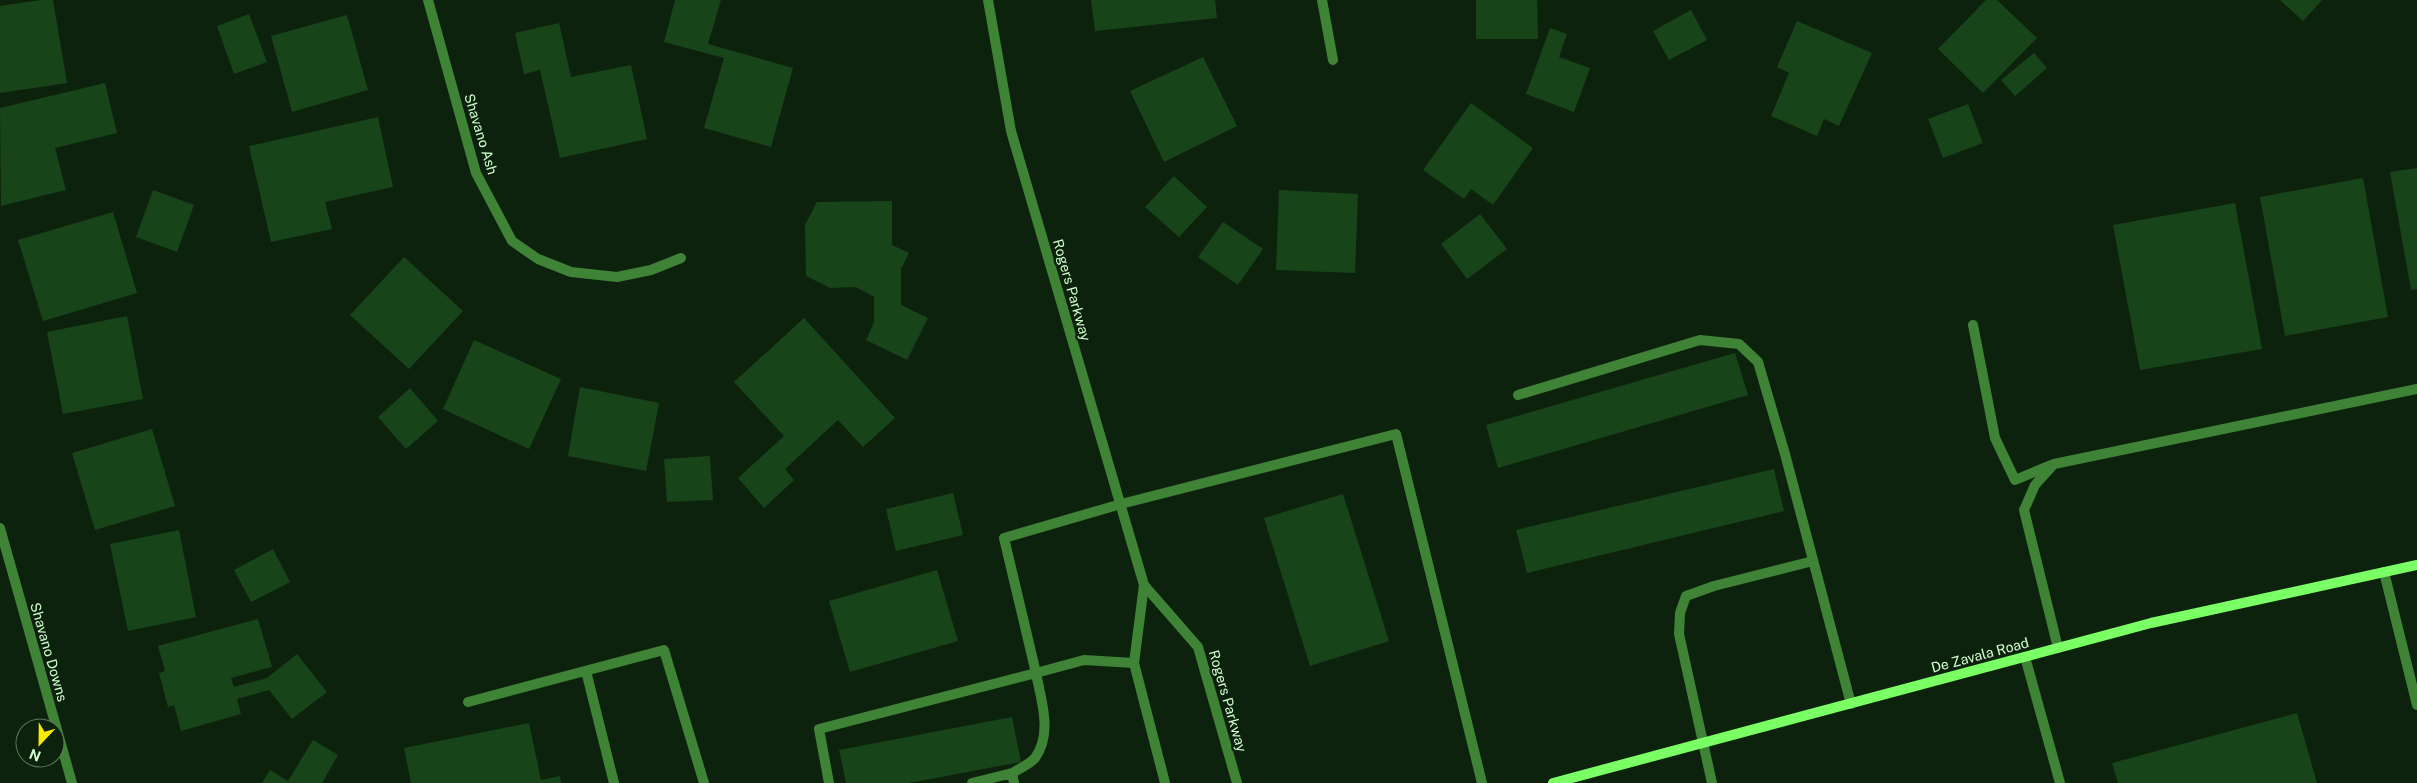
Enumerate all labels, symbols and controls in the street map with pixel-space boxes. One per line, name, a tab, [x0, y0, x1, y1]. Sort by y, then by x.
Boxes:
street label: Shavano Ash	[461, 92, 501, 176]
street label: Rogers Parkway	[1050, 237, 1094, 343]
street label: Shavano Downs	[27, 601, 71, 703]
street label: De Zavala Road	[1929, 634, 2031, 676]
street label: Rogers Parkway	[1206, 648, 1250, 754]
north arrow	[15, 718, 65, 768]
text: N	[27, 746, 43, 765]

